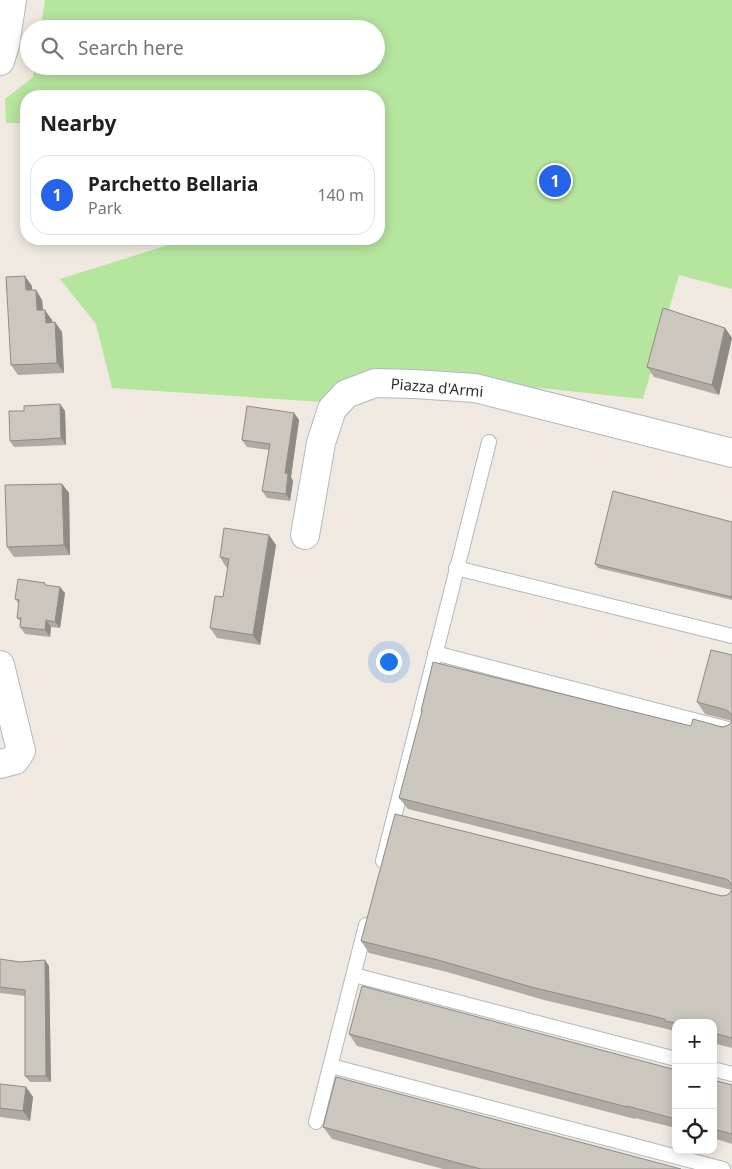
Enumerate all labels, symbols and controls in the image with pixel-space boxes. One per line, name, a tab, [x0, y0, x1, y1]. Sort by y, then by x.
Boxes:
search box	[20, 20, 385, 75]
icon: search	[38, 34, 66, 62]
text: Search here	[78, 35, 184, 61]
text: Nearby	[40, 109, 116, 137]
pin: 1	[539, 162, 571, 200]
text: Parchetto Bellaria	[88, 171, 258, 197]
text: 1	[52, 184, 62, 206]
text: 140 m	[317, 184, 364, 206]
text: Park	[88, 197, 122, 219]
street label: Piazza d'Armi	[390, 373, 484, 401]
your location	[376, 649, 402, 675]
map controls	[672, 1019, 717, 1154]
button: +	[672, 1019, 717, 1064]
button: −	[672, 1064, 717, 1109]
button: locate	[672, 1109, 717, 1154]

